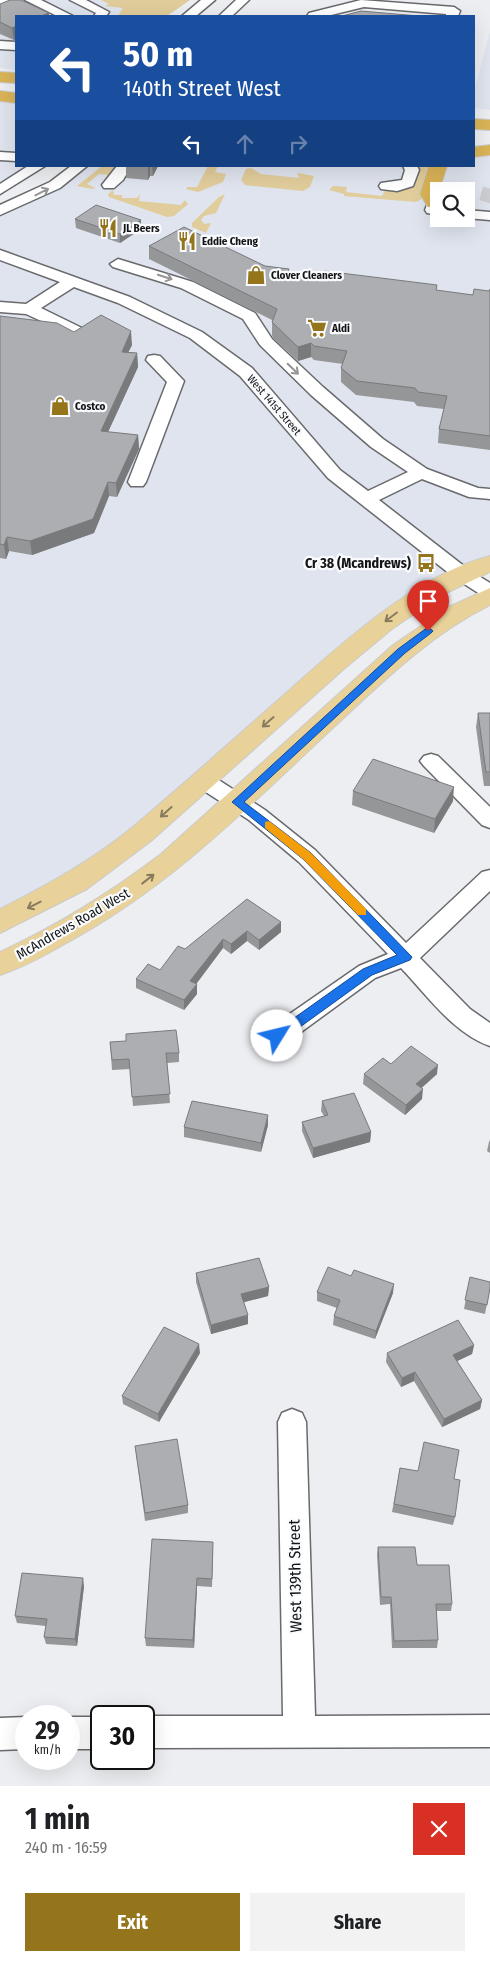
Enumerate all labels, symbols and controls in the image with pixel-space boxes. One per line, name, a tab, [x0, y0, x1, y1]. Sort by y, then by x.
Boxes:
text: 50 m	[123, 33, 193, 75]
icon: left	[40, 35, 105, 100]
text: 140th Street West	[123, 75, 281, 102]
icon: left	[178, 130, 206, 158]
icon: ahead	[231, 130, 259, 158]
icon: right	[284, 130, 312, 158]
map controls	[430, 182, 475, 227]
button: search	[430, 182, 475, 227]
one-way arrow	[34, 187, 49, 197]
restaurant icon: JL Beers	[97, 217, 119, 239]
place label: JL Beers	[122, 222, 160, 235]
restaurant icon: Eddie Cheng	[176, 230, 198, 252]
place label: Eddie Cheng	[202, 235, 258, 248]
shop icon: Clover Cleaners	[245, 264, 267, 286]
place label: Clover Cleaners	[271, 269, 342, 282]
one-way arrow	[156, 273, 172, 283]
supermarket icon: Aldi	[306, 317, 328, 339]
place label: Aldi	[331, 322, 350, 335]
one-way arrow	[287, 363, 300, 375]
street label: West 141st Street	[244, 372, 304, 438]
shop icon: Costco	[49, 395, 71, 417]
place label: Costco	[75, 400, 105, 413]
bus stop icon: Cr 38 (Mcandrews)	[415, 552, 437, 574]
place label: Cr 38 (Mcandrews)	[305, 555, 411, 572]
pin	[407, 580, 449, 631]
icon: arrive	[414, 587, 442, 615]
one-way arrow	[384, 612, 398, 622]
one-way arrow	[262, 716, 275, 728]
one-way arrow	[160, 806, 173, 818]
one-way arrow	[141, 873, 154, 884]
street label: McAndrews Road West	[13, 884, 133, 963]
one-way arrow	[27, 901, 42, 910]
position arrow	[250, 1009, 302, 1061]
street label: West 139th Street	[284, 1518, 305, 1633]
speed limit sign: 30	[90, 1705, 155, 1770]
text: 29	[35, 1716, 60, 1746]
text: km/h	[34, 1743, 61, 1757]
text: 1 min	[25, 1801, 90, 1837]
button: close	[413, 1803, 465, 1855]
text: 240 m · 16:59	[25, 1838, 107, 1857]
button: Exit	[25, 1893, 240, 1951]
button: Share	[250, 1893, 465, 1951]

